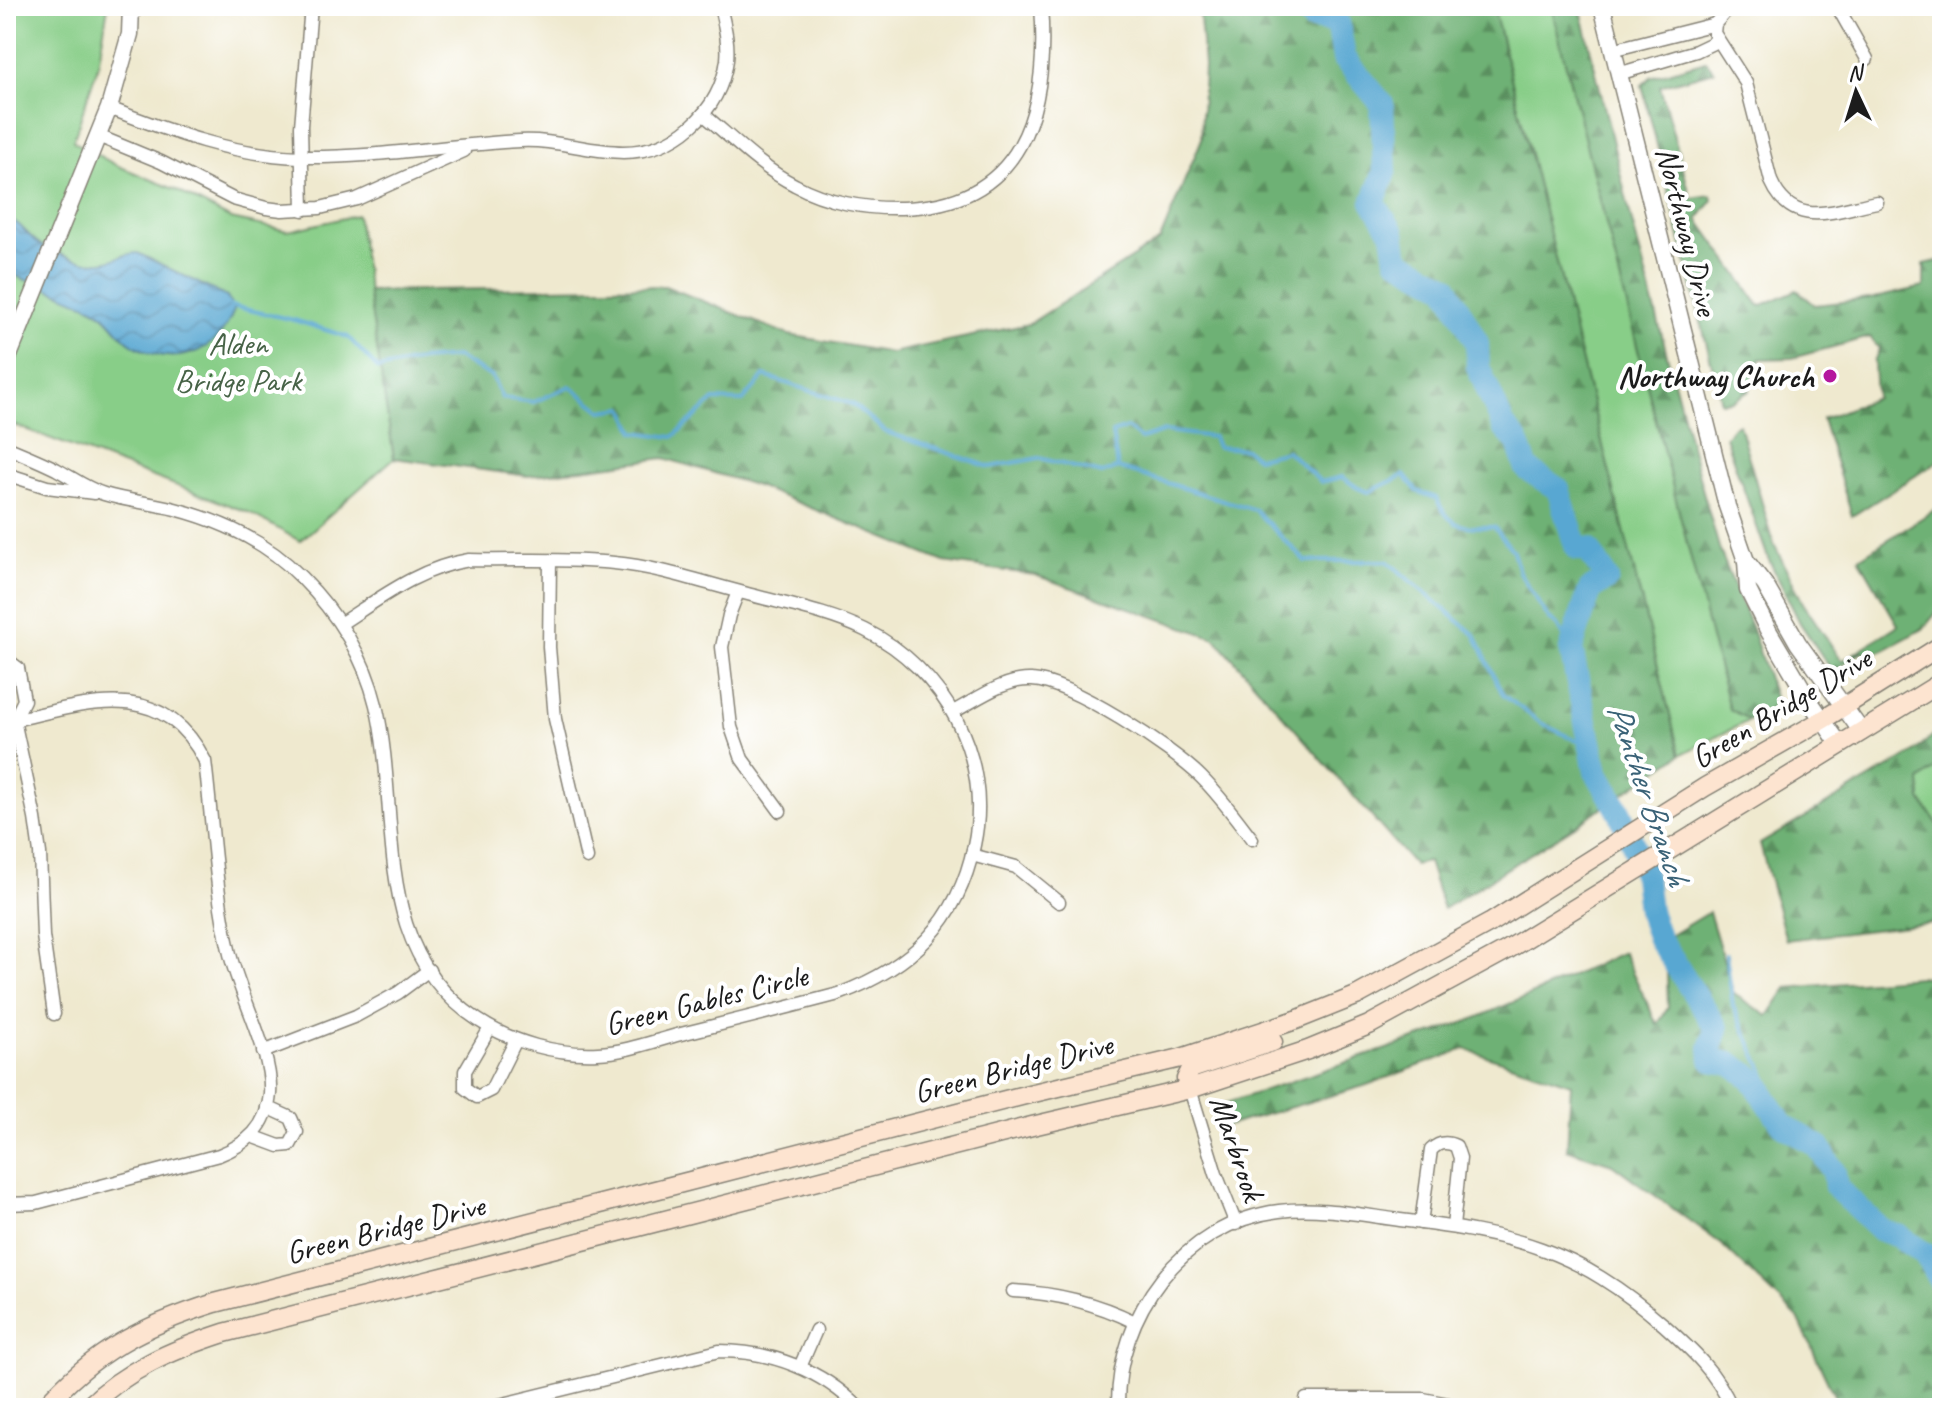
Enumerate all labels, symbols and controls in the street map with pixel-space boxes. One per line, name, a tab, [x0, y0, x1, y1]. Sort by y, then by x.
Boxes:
north arrow	[1816, 52, 1896, 132]
text: N	[1847, 58, 1866, 87]
street label: Northway Drive	[1646, 143, 1728, 322]
park label: Alden Bridge Park	[175, 323, 303, 401]
place label: Northway Church	[1618, 356, 1815, 397]
marker: Northway Church	[1821, 367, 1839, 385]
street label: Green Bridge Drive	[1683, 637, 1881, 778]
water label: Panther Branch	[1598, 697, 1701, 893]
street label: Green Gables Circle	[600, 954, 814, 1045]
street label: Green Bridge Drive	[910, 1023, 1119, 1112]
street label: Marbrook	[1200, 1090, 1275, 1208]
street label: Green Bridge Drive	[282, 1184, 491, 1273]

